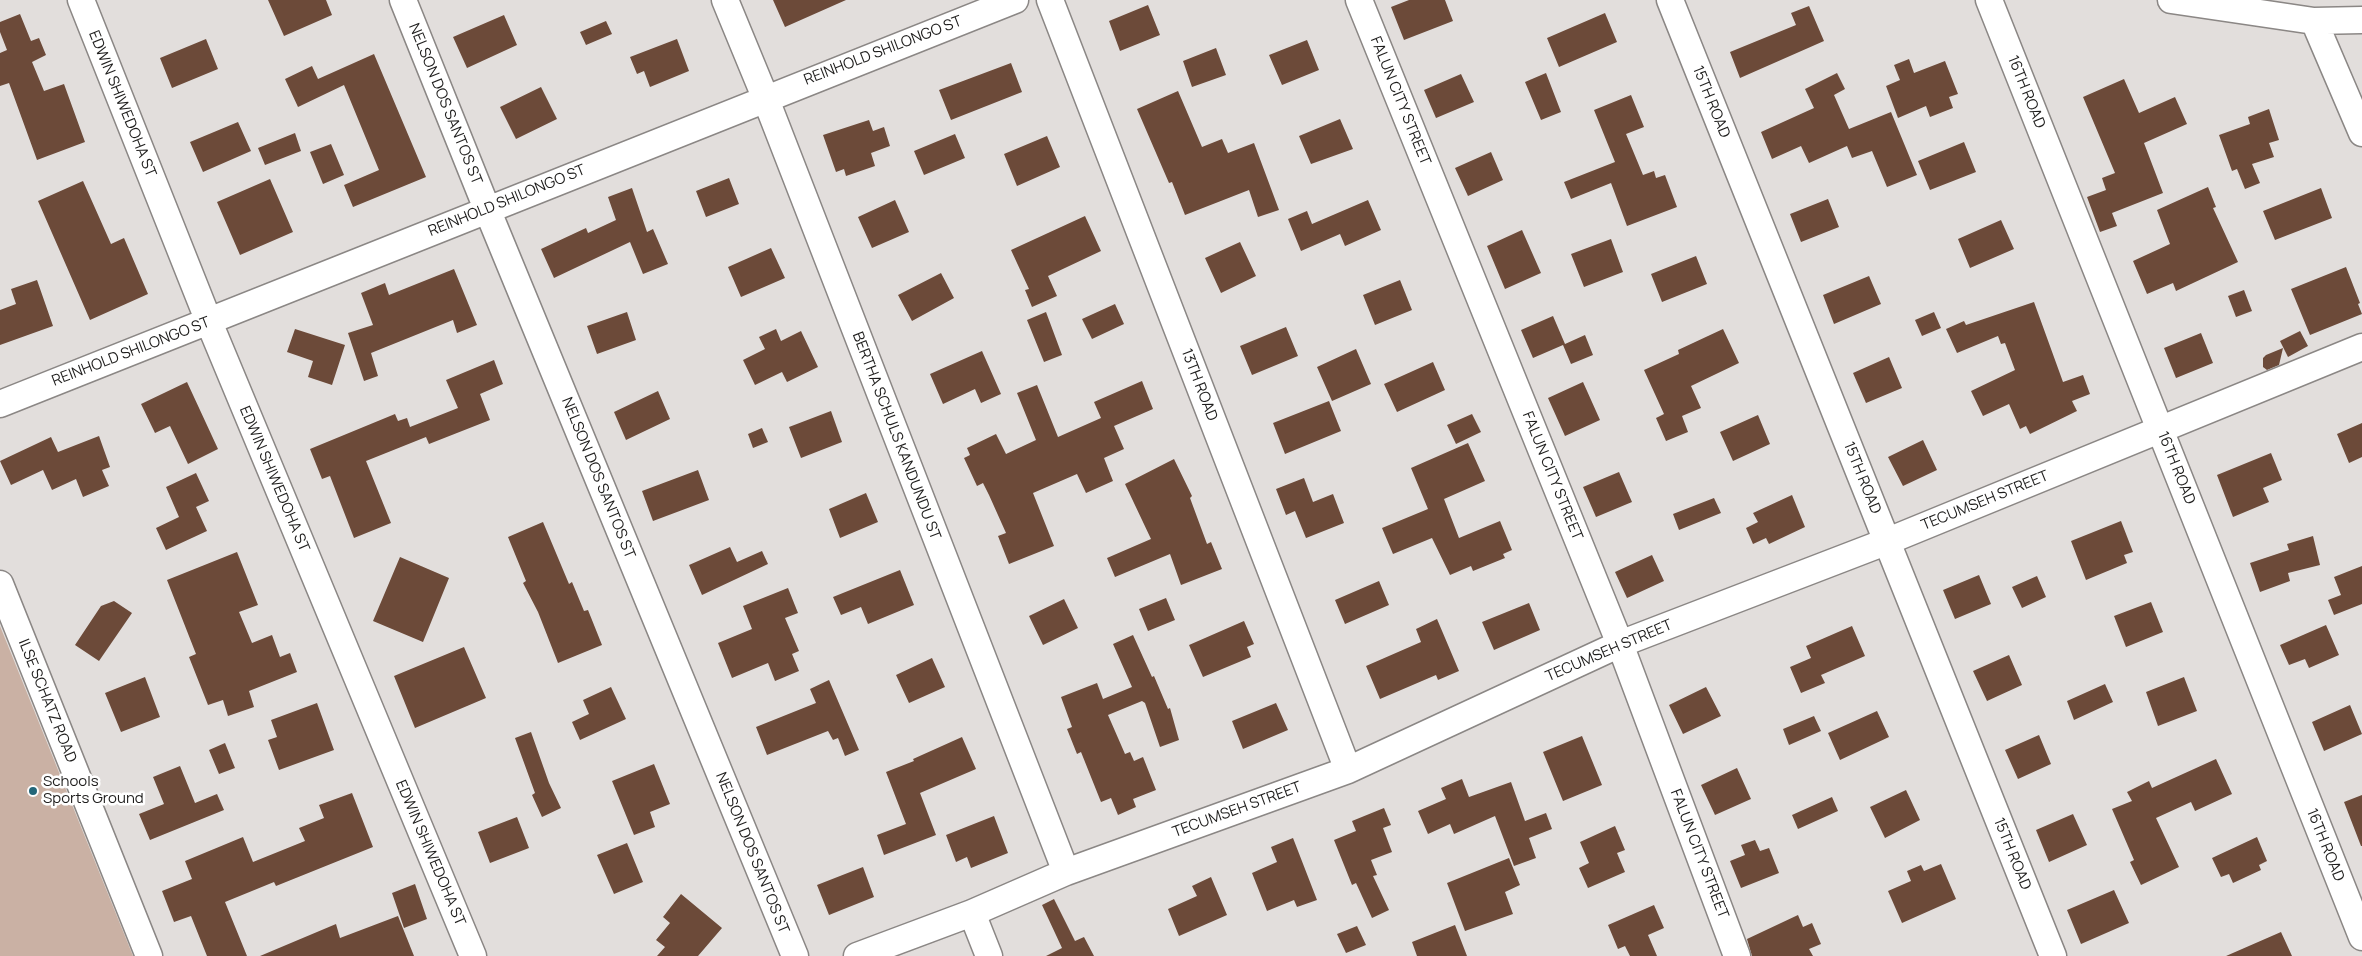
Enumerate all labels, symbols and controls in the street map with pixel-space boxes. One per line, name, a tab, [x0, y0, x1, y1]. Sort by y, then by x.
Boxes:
street label: REINHOLD SHILONGO ST	[801, 13, 965, 89]
street label: NELSON DOS SANTOS ST	[404, 21, 486, 187]
street label: EDWIN SHIWEDOHA ST	[84, 28, 160, 180]
street label: FALUN CITY STREET	[1366, 34, 1434, 168]
street label: 16TH ROAD	[2003, 53, 2049, 131]
street label: 15TH ROAD	[1688, 63, 1734, 141]
street label: REINHOLD SHILONGO ST	[426, 161, 588, 241]
street label: REINHOLD SHILONGO ST	[49, 314, 213, 390]
street label: BERTHA SCHULS KANDUNDU ST	[848, 330, 944, 542]
street label: 13TH ROAD	[1177, 346, 1221, 424]
street label: NELSON DOS SANTOS ST	[557, 395, 639, 561]
street label: EDWIN SHIWEDOHA ST	[235, 403, 313, 555]
street label: FALUN CITY STREET	[1518, 409, 1586, 543]
street label: 16TH ROAD	[2153, 429, 2199, 507]
street label: 15TH ROAD	[1839, 439, 1885, 517]
street label: TECUMSEH STREET	[1919, 467, 2051, 535]
street label: TECUMSEH STREET	[1543, 616, 1675, 686]
street label: ILSE SCHATZ ROAD	[14, 637, 80, 765]
street label: NELSON DOS SANTOS ST	[711, 770, 793, 936]
place label: Schools Sports Ground	[43, 773, 144, 808]
street label: EDWIN SHIWEDOHA ST	[391, 777, 469, 929]
street label: TECUMSEH STREET	[1170, 778, 1304, 842]
marker: Schools Sports Ground	[27, 785, 39, 797]
street label: FALUN CITY STREET	[1666, 787, 1732, 921]
street label: 16TH ROAD	[2302, 806, 2348, 884]
street label: 15TH ROAD	[1989, 815, 2035, 893]

